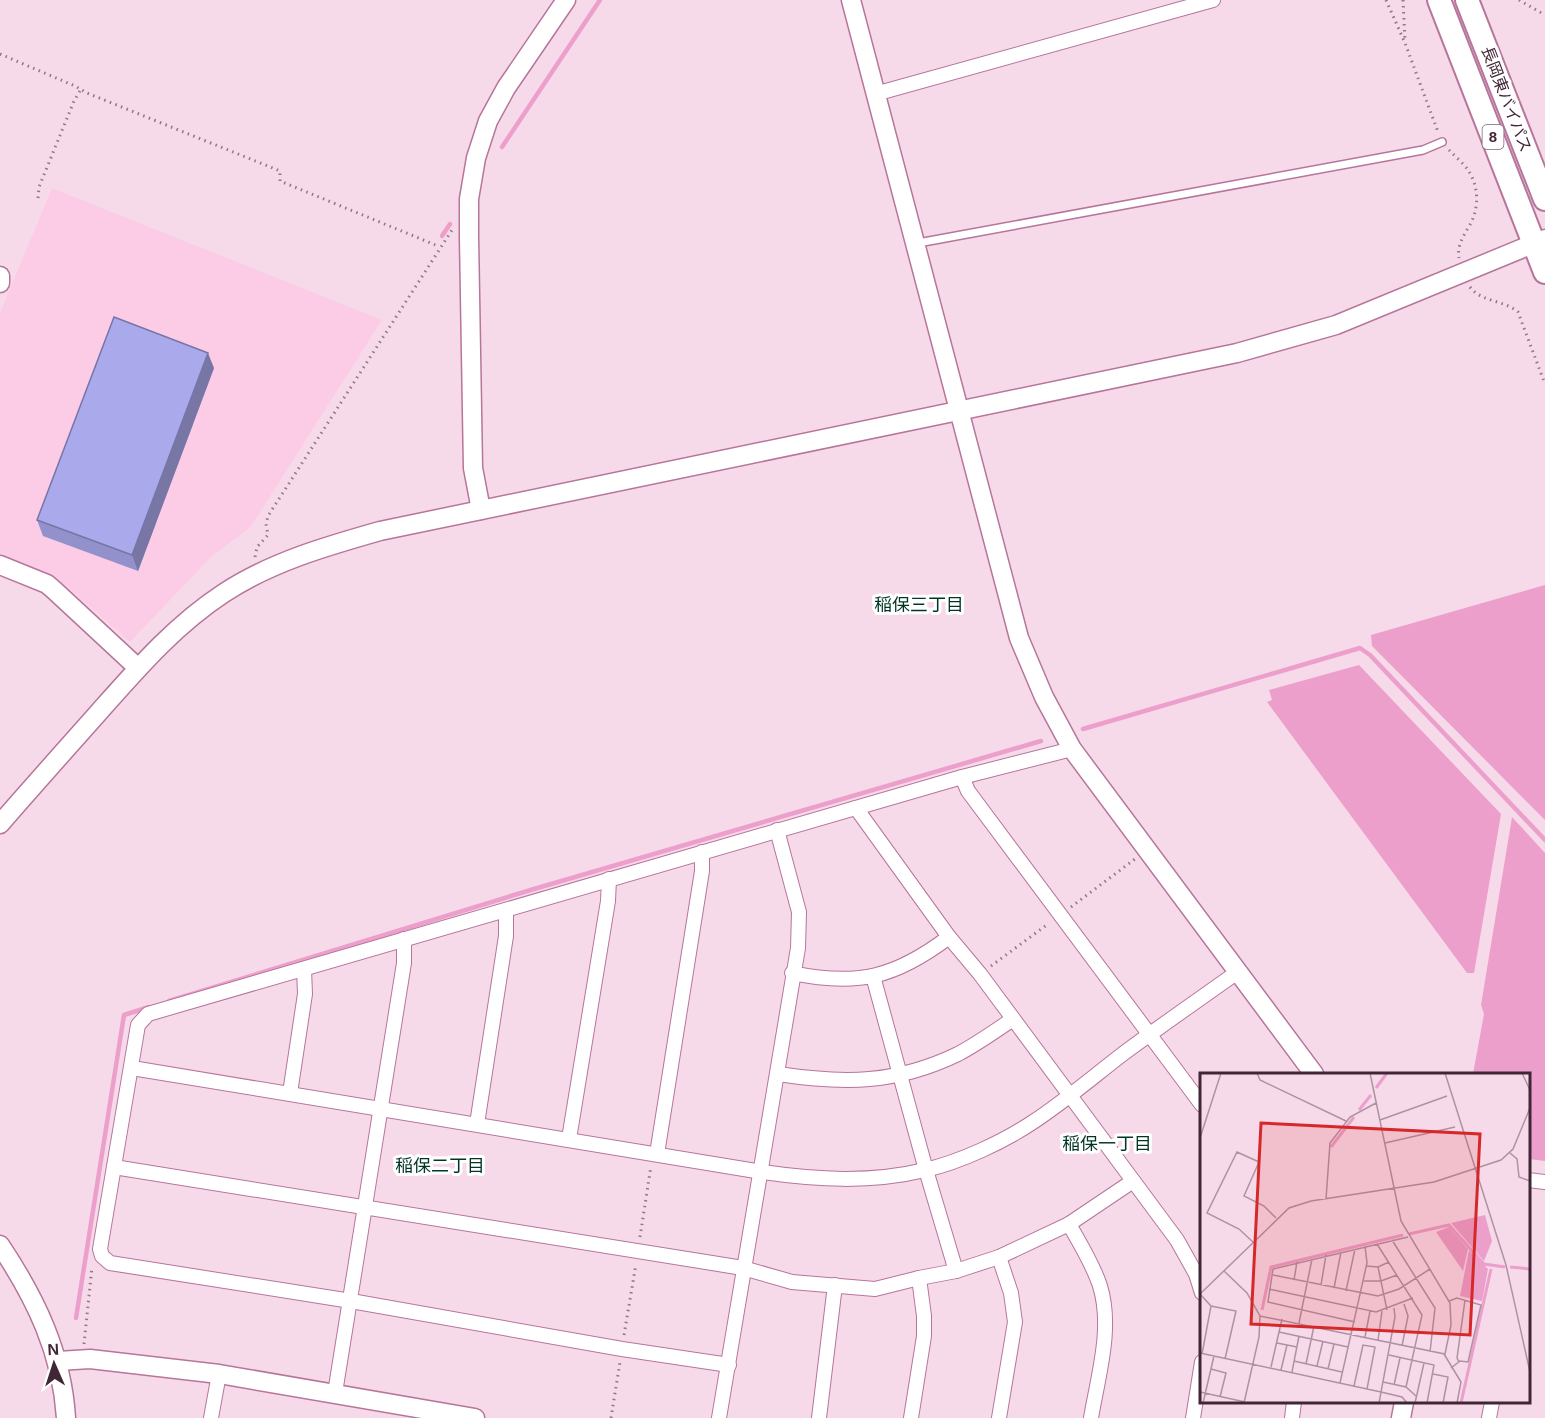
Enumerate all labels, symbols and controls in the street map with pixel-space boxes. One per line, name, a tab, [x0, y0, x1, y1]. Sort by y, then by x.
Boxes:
street label: 長岡東バイパス	[1479, 44, 1534, 154]
road number: 8	[1482, 125, 1504, 149]
district label: 稲保三丁目	[874, 595, 964, 615]
inset map	[1200, 1073, 1530, 1403]
district label: 稲保一丁目	[1062, 1134, 1152, 1154]
district label: 稲保二丁目	[395, 1156, 485, 1176]
north arrow	[24, 1334, 84, 1394]
text: N	[47, 1341, 59, 1358]

